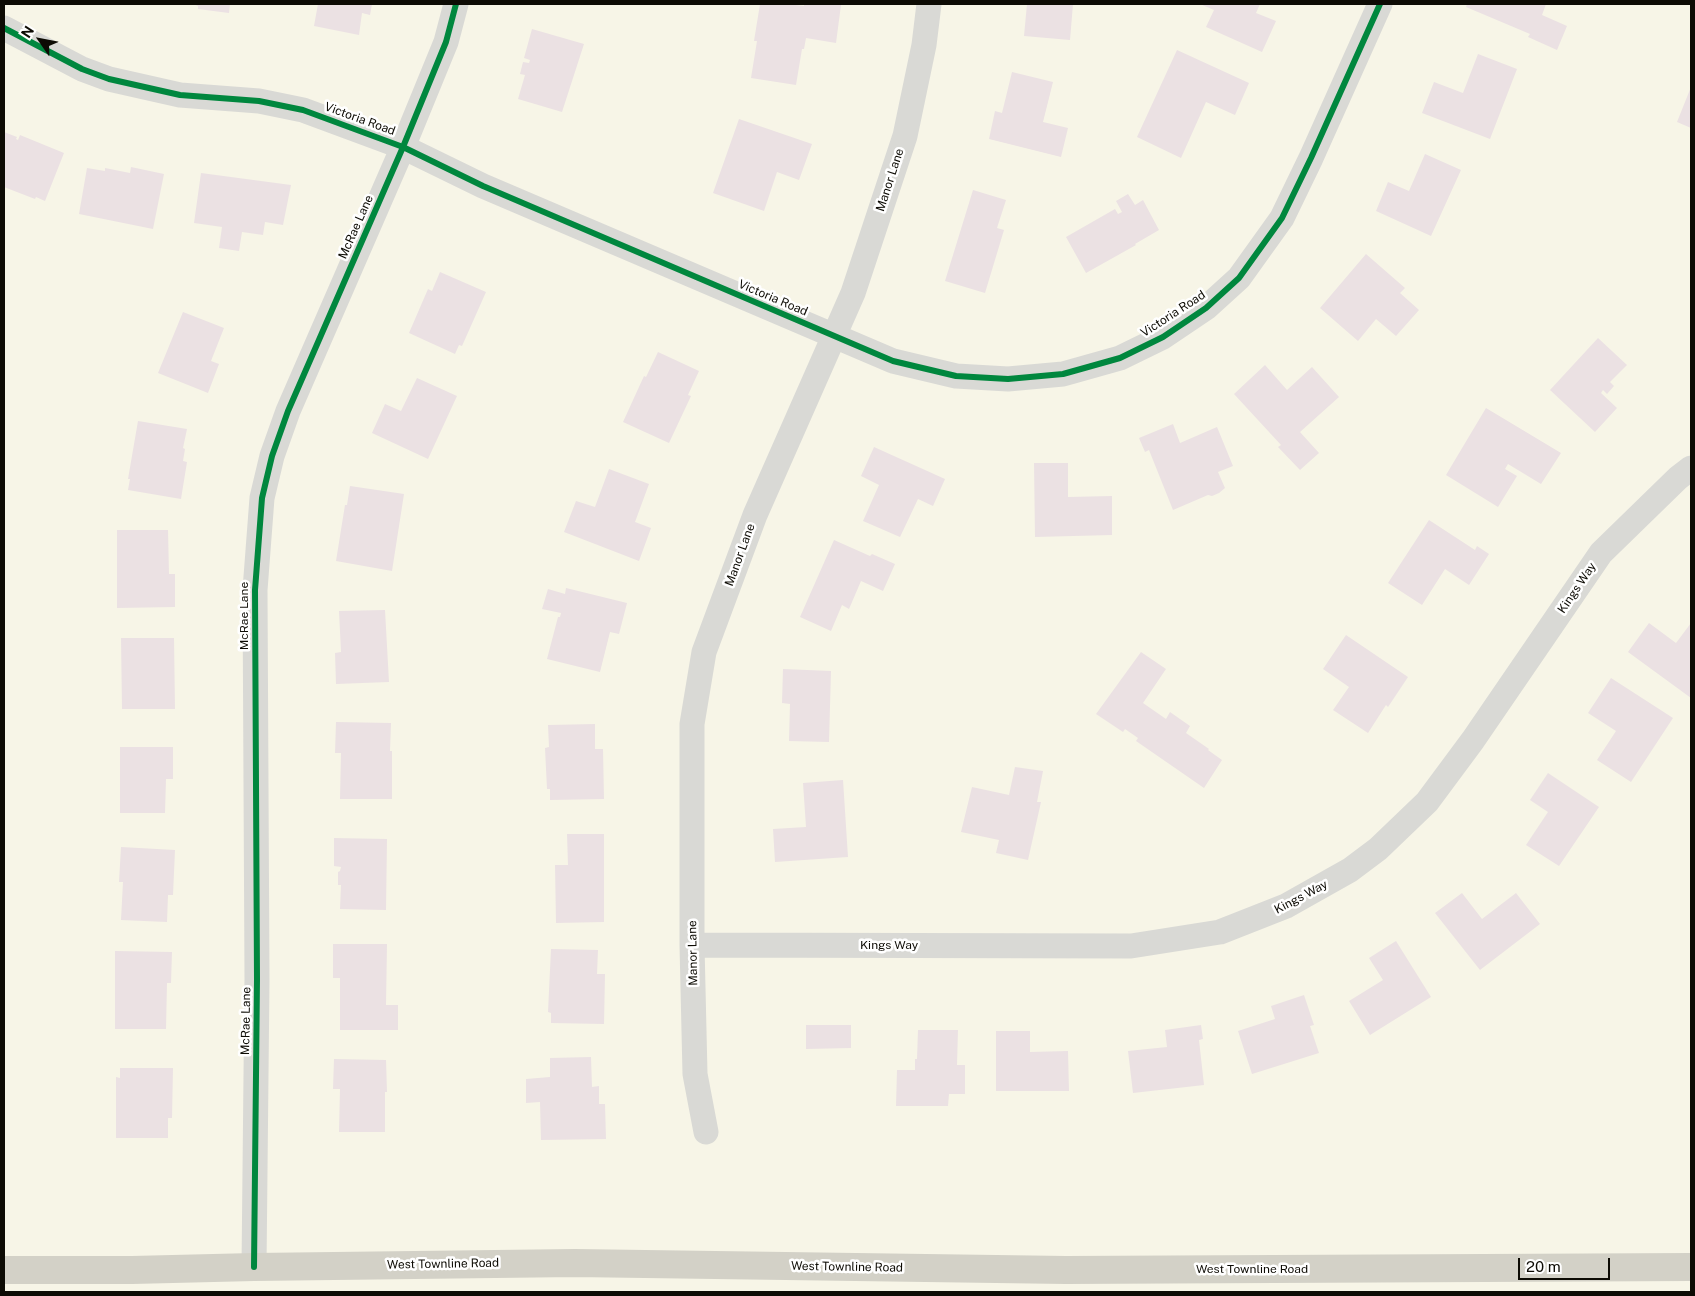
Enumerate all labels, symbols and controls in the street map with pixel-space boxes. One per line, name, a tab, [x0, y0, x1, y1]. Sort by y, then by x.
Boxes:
north arrow	[15, 15, 65, 65]
text: N	[18, 23, 37, 41]
street label: Victoria Road	[323, 100, 397, 138]
street label: Manor Lane	[873, 147, 907, 213]
street label: McRae Lane	[336, 193, 376, 261]
street label: Victoria Road	[736, 277, 810, 319]
street label: Victoria Road	[1138, 288, 1208, 340]
street label: Manor Lane	[722, 522, 758, 588]
street label: Kings Way	[1555, 560, 1599, 616]
street label: McRae Lane	[237, 582, 251, 650]
street label: Kings Way	[1272, 877, 1330, 917]
street label: Manor Lane	[685, 920, 701, 986]
street label: Kings Way	[860, 938, 918, 952]
street label: McRae Lane	[238, 987, 254, 1055]
scale bar	[1520, 1248, 1612, 1280]
street label: West Townline Road	[387, 1256, 499, 1272]
text: 20 m	[1526, 1258, 1561, 1275]
street label: West Townline Road	[791, 1259, 903, 1275]
street label: West Townline Road	[1196, 1262, 1308, 1276]

